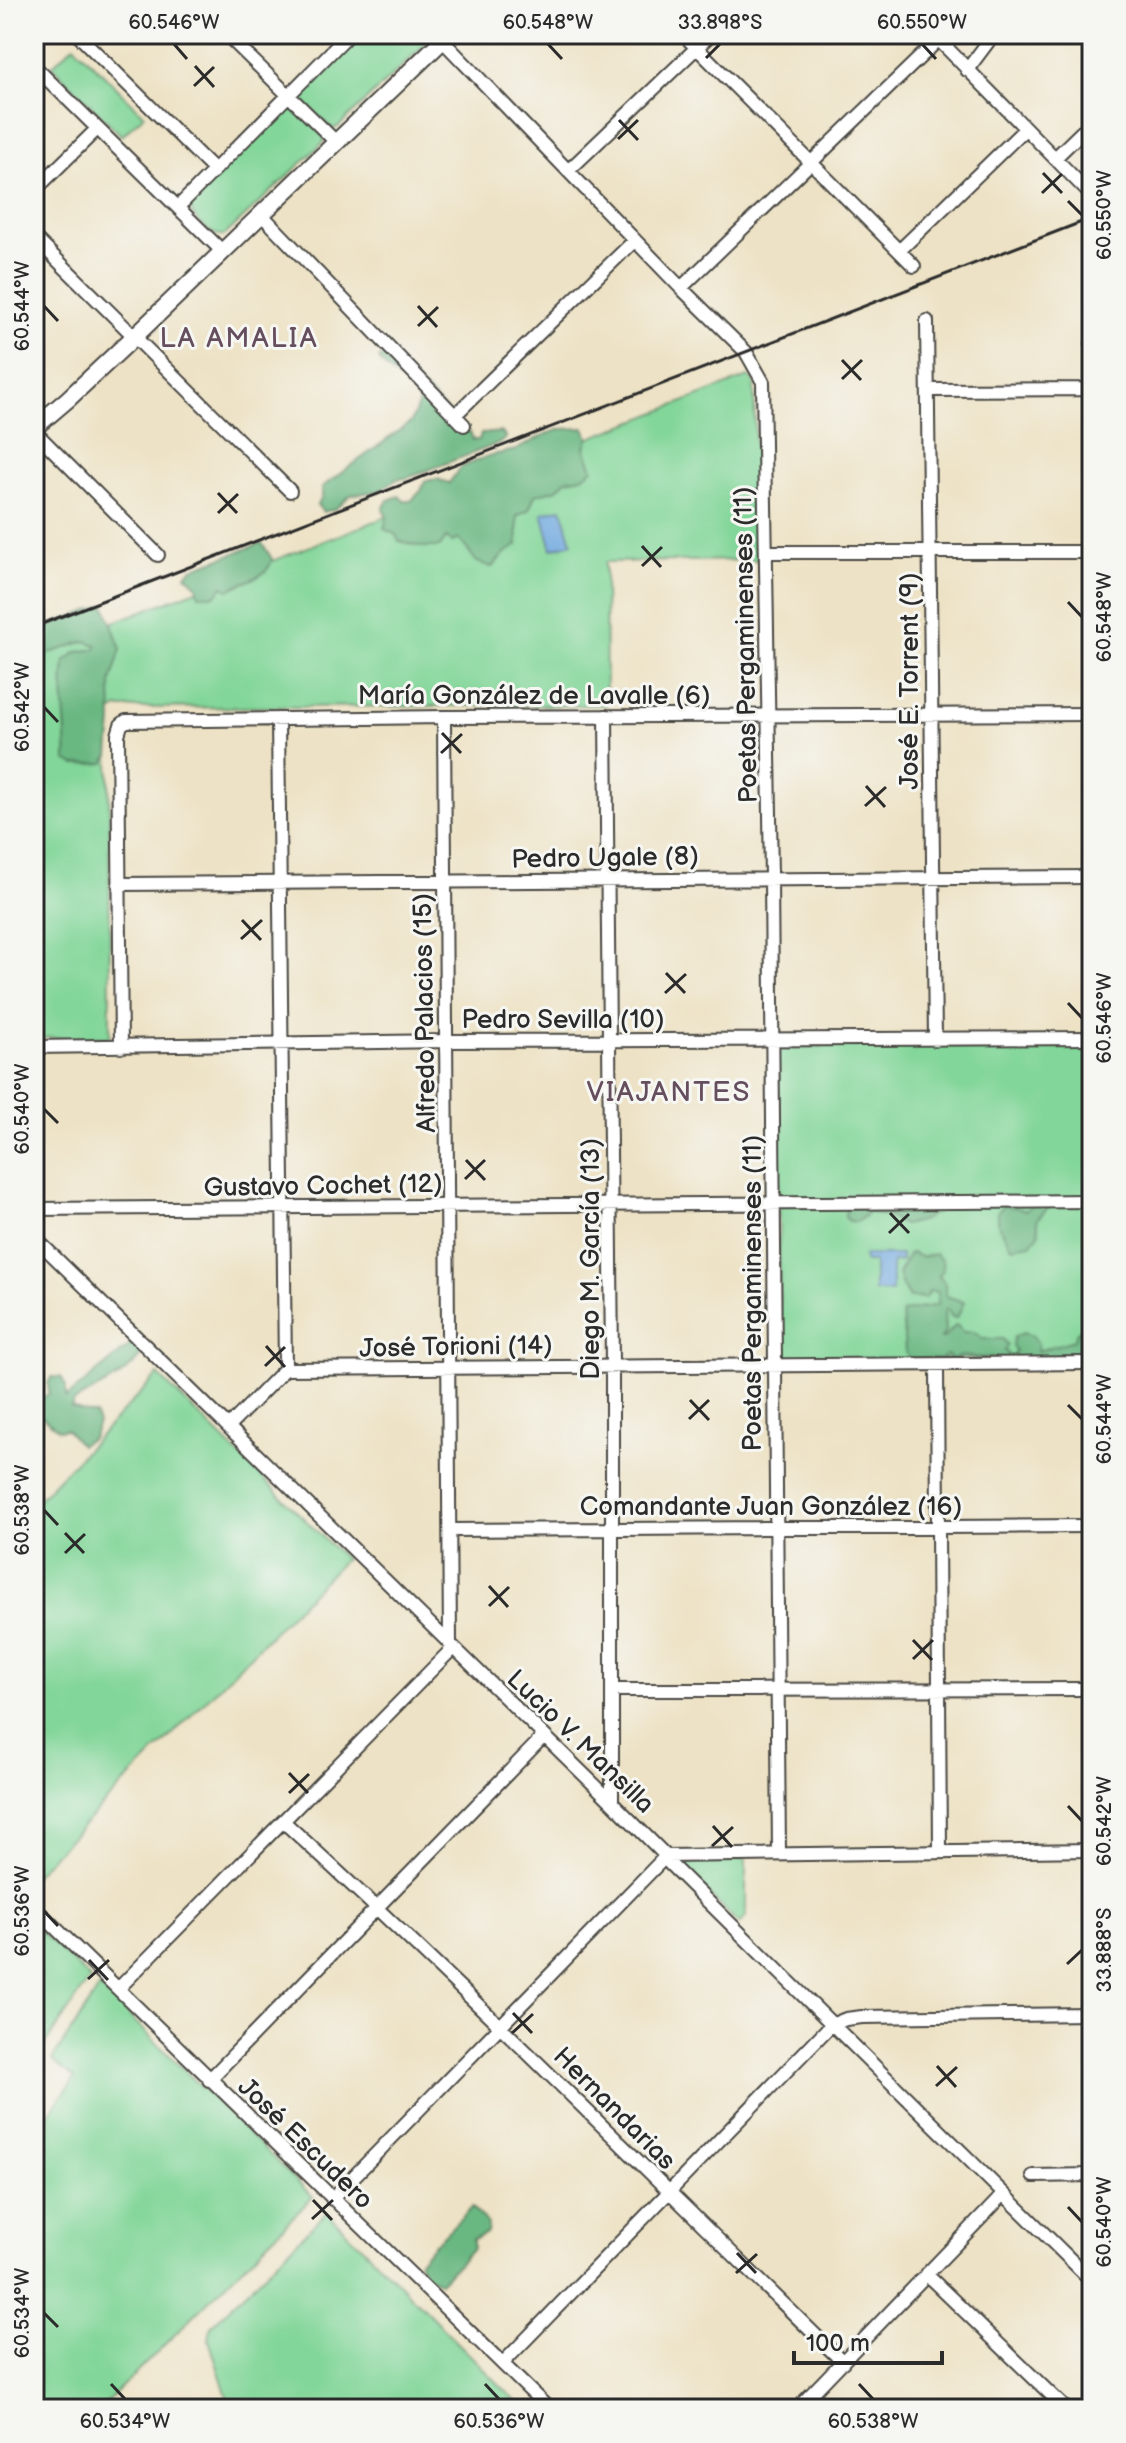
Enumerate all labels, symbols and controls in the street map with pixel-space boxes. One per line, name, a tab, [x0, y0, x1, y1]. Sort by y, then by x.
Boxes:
text: 60.546°W	[129, 11, 219, 35]
text: 60.548°W	[503, 11, 593, 35]
text: 33.898°S	[678, 11, 762, 35]
text: 60.550°W	[877, 11, 967, 35]
text: 60.550°W	[1093, 170, 1117, 260]
text: 60.544°W	[11, 261, 35, 351]
district label: LA AMALIA	[159, 322, 319, 355]
street label: Poetas Pergaminenses (11)	[728, 487, 765, 803]
text: 60.548°W	[1093, 572, 1117, 662]
street label: José E. Torrent (9)	[895, 573, 926, 789]
text: 60.542°W	[11, 662, 35, 752]
street label: María González de Lavalle (6)	[358, 681, 710, 712]
street label: Pedro Ugale (8)	[511, 841, 699, 876]
street label: Alfredo Palacios (15)	[408, 893, 443, 1133]
text: 60.546°W	[1093, 973, 1117, 1063]
street label: Pedro Sevilla (10)	[462, 1005, 664, 1036]
text: 60.540°W	[11, 1064, 35, 1154]
district label: VIAJANTES	[587, 1076, 751, 1109]
street label: Poetas Pergaminenses (11)	[738, 1135, 769, 1451]
street label: Diego M. García (13)	[576, 1138, 607, 1380]
street label: Gustavo Cochet (12)	[203, 1169, 443, 1204]
street label: José Torioni (14)	[359, 1330, 553, 1365]
text: 60.544°W	[1093, 1374, 1117, 1464]
text: 60.538°W	[11, 1465, 35, 1555]
street label: Comandante Juan González (16)	[580, 1492, 962, 1523]
street label: Lucio V. Mansilla	[500, 1664, 660, 1820]
text: 60.542°W	[1093, 1776, 1117, 1866]
text: 60.536°W	[11, 1866, 35, 1956]
text: 33.888°S	[1093, 1908, 1117, 1992]
street label: Hernandarias	[546, 2041, 682, 2177]
street label: José Escudero	[231, 2072, 379, 2216]
text: 60.540°W	[1093, 2177, 1117, 2267]
text: 60.534°W	[11, 2268, 35, 2358]
scale bar	[794, 2315, 942, 2365]
text: 100 m	[806, 2329, 870, 2358]
text: 60.534°W	[80, 2410, 170, 2434]
text: 60.536°W	[454, 2410, 544, 2434]
text: 60.538°W	[828, 2410, 918, 2434]

